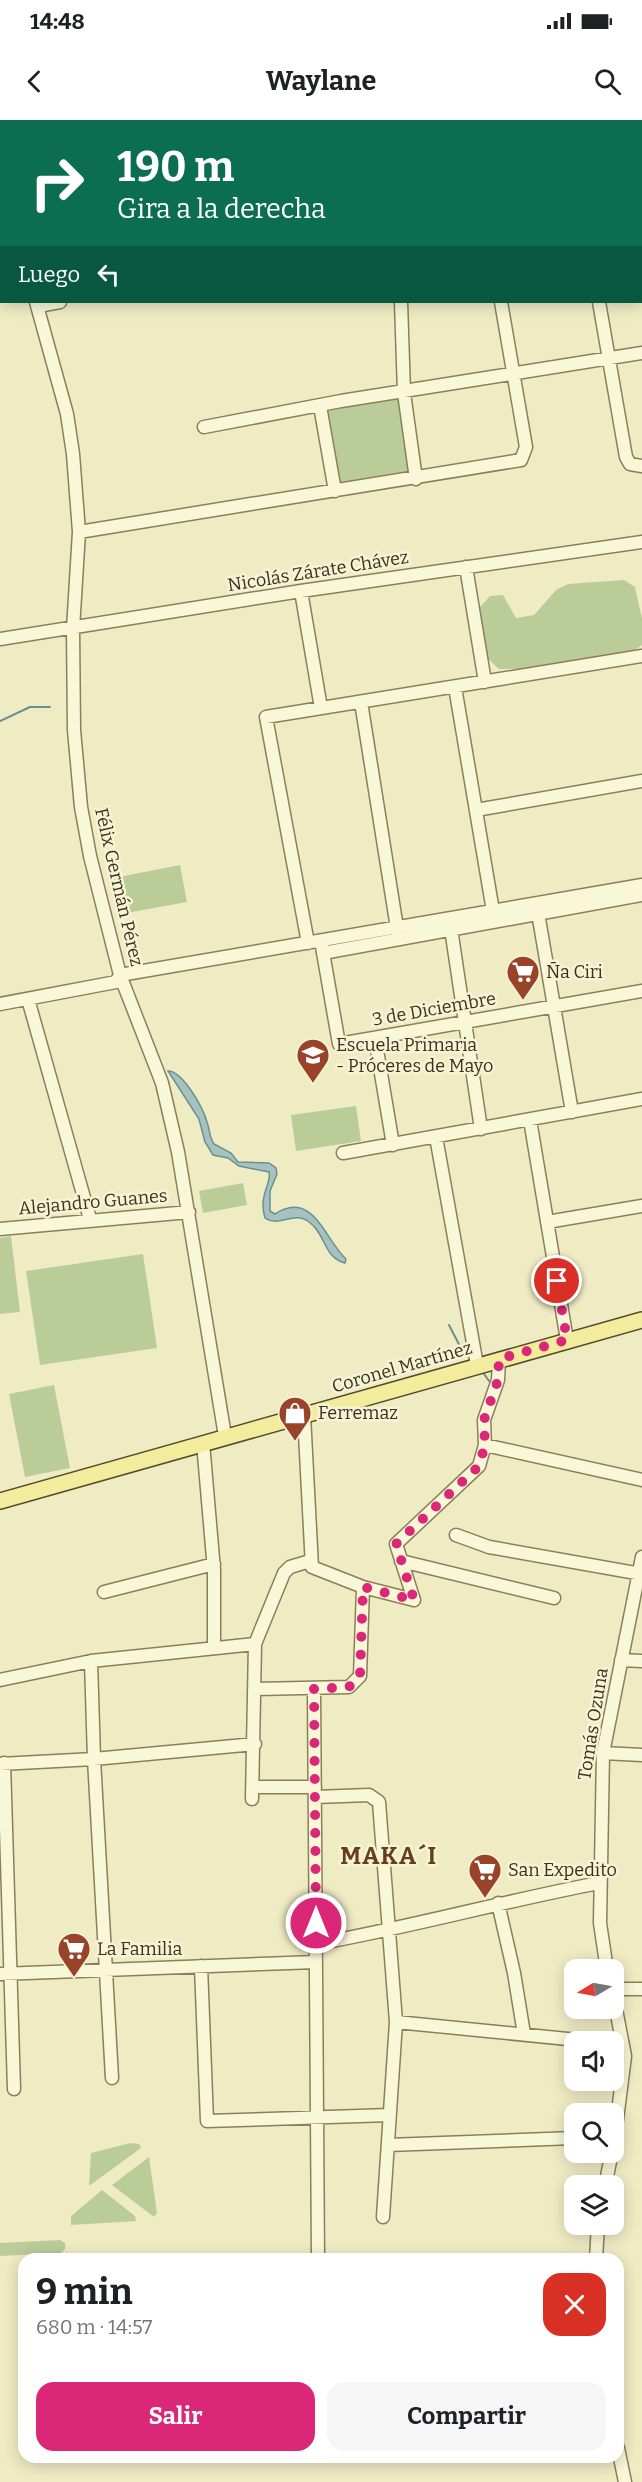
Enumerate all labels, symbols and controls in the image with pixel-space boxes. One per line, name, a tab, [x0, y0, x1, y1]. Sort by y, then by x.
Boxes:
text: 14:48	[30, 8, 85, 35]
icon: back	[18, 65, 51, 98]
text: Waylane	[266, 65, 376, 97]
icon: search	[591, 65, 624, 98]
text: 190 m	[117, 142, 234, 192]
icon: right	[18, 144, 96, 222]
text: Gira a la derecha	[117, 193, 326, 225]
icon: left	[92, 258, 125, 291]
text: Luego	[18, 261, 80, 288]
street label: Nicolás Zárate Chávez	[226, 546, 410, 596]
street label: Félix Germán Pérez	[90, 806, 148, 968]
supermarket icon: Ña Ciri	[505, 954, 541, 1001]
place label: Ña Ciri	[546, 961, 603, 983]
street label: 3 de Diciembre	[370, 987, 498, 1031]
place label: Escuela Primaria - Próceres de Mayo	[336, 1034, 493, 1077]
school or university icon: Escuela Primaria - Próceres de Mayo	[295, 1037, 331, 1084]
street label: Alejandro Guanes	[18, 1185, 168, 1219]
pin	[531, 1255, 582, 1306]
icon: arrive	[540, 1264, 573, 1297]
street label: Coronel Martínez	[329, 1336, 475, 1398]
shop icon: Ferremaz	[277, 1395, 313, 1442]
place label: Ferremaz	[318, 1402, 398, 1424]
street label: Tomás Ozuna	[573, 1666, 613, 1782]
district label: MAKA´I	[340, 1842, 438, 1870]
supermarket icon: San Expedito	[467, 1852, 503, 1899]
place label: San Expedito	[508, 1859, 617, 1881]
position arrow	[284, 1891, 348, 1955]
supermarket icon: La Familia	[56, 1931, 92, 1978]
place label: La Familia	[97, 1938, 182, 1960]
north arrow	[564, 1959, 624, 2019]
map controls	[564, 1959, 624, 2235]
button: sound	[564, 2031, 624, 2091]
button: search	[564, 2103, 624, 2163]
button: layers	[564, 2175, 624, 2235]
text: 9 min	[36, 2270, 133, 2314]
button: close	[543, 2273, 606, 2336]
text: 680 m · 14:57	[36, 2315, 152, 2339]
button: Salir	[36, 2382, 315, 2451]
button: Compartir	[327, 2382, 606, 2451]

